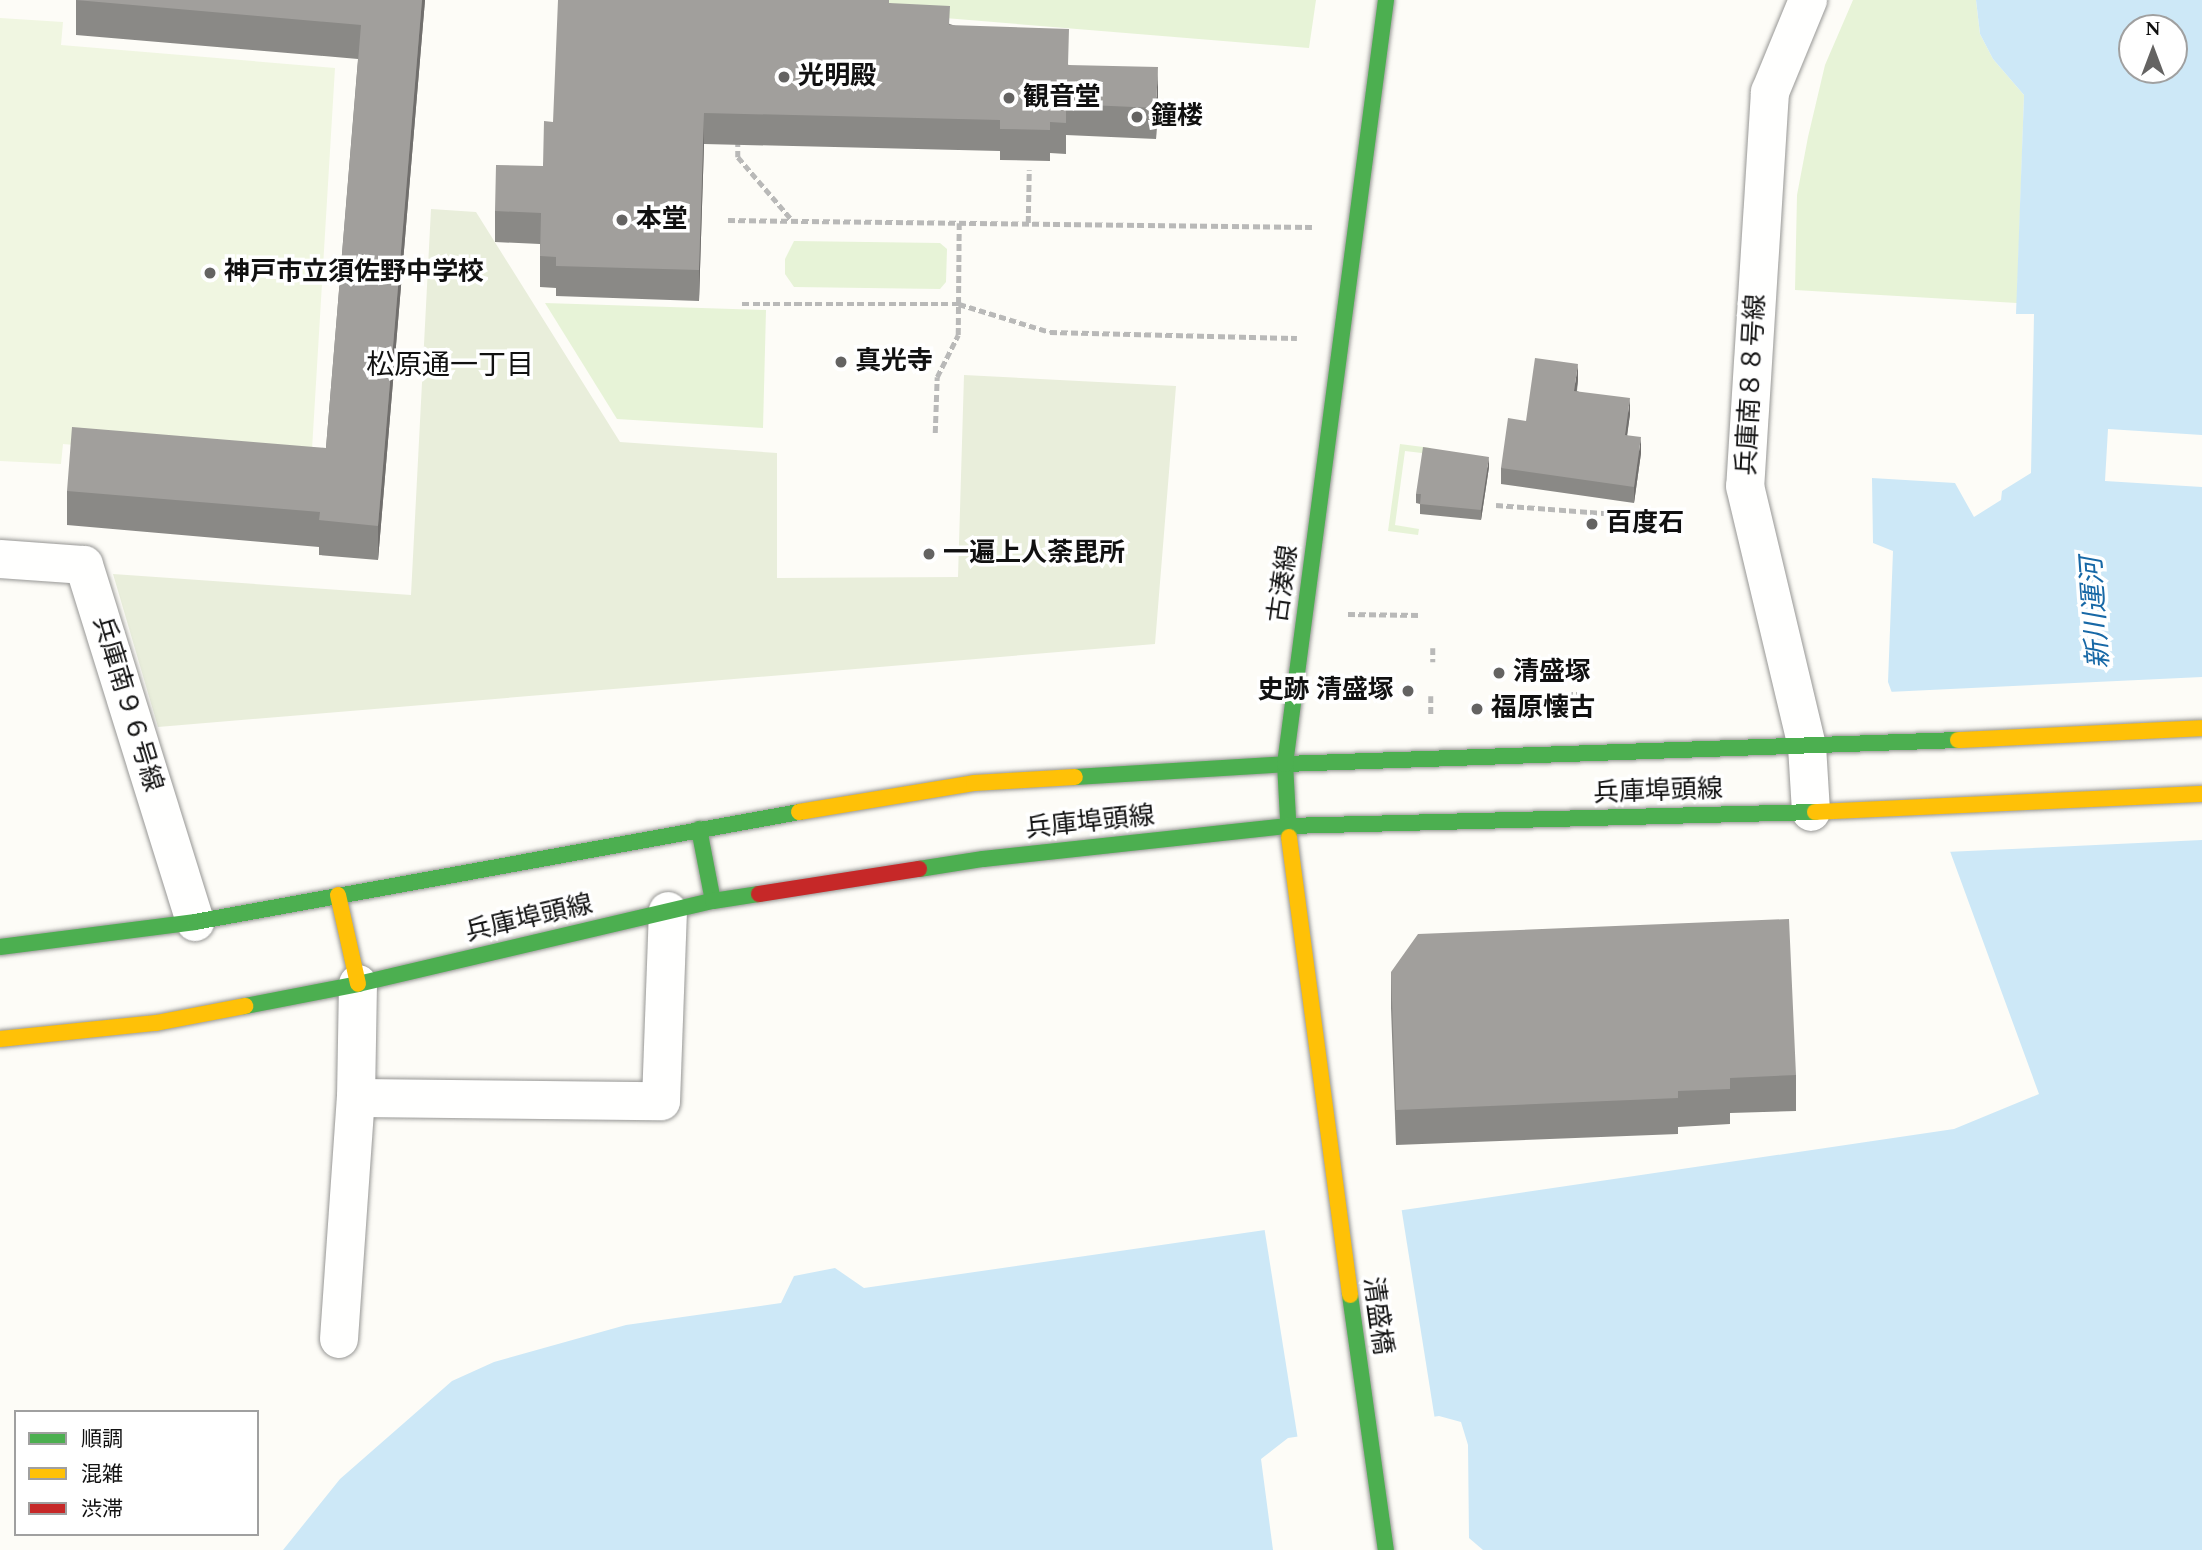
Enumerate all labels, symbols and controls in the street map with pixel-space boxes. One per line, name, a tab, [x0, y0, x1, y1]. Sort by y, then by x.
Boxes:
north arrow	[2118, 14, 2188, 84]
text: N	[2145, 15, 2161, 44]
place label: 光明殿	[798, 61, 876, 93]
marker: 光明殿	[776, 69, 792, 85]
place label: 観音堂	[1023, 82, 1101, 114]
marker: 観音堂	[1001, 90, 1017, 106]
place label: 鐘楼	[1151, 101, 1203, 133]
marker: 鐘楼	[1129, 109, 1145, 125]
place label: 本堂	[636, 204, 688, 236]
marker: 本堂	[614, 212, 630, 228]
place label: 神戸市立須佐野中学校	[224, 257, 484, 289]
marker: 神戸市立須佐野中学校	[202, 265, 218, 281]
street label: 兵庫南８８号線	[1732, 293, 1772, 477]
place label: 真光寺	[855, 346, 933, 378]
district label: 松原通一丁目	[366, 349, 534, 383]
marker: 真光寺	[833, 354, 849, 370]
place label: 百度石	[1606, 508, 1684, 540]
marker: 百度石	[1584, 516, 1600, 532]
place label: 一遍上人荼毘所	[943, 538, 1125, 570]
street label: 古湊線	[1263, 543, 1305, 625]
marker: 一遍上人荼毘所	[921, 546, 937, 562]
water label: 新川運河	[2075, 556, 2117, 670]
street label: 兵庫南９６号線	[85, 612, 169, 796]
place label: 清盛塚	[1513, 657, 1591, 689]
marker: 清盛塚	[1491, 665, 1507, 681]
place label: 史跡 清盛塚	[1258, 675, 1394, 707]
marker: 史跡 清盛塚	[1400, 683, 1416, 699]
place label: 福原懐古	[1491, 693, 1595, 725]
marker: 福原懐古	[1469, 701, 1485, 717]
street label: 兵庫埠頭線	[1592, 774, 1724, 810]
street label: 兵庫埠頭線	[1024, 801, 1156, 845]
street label: 兵庫埠頭線	[462, 889, 596, 949]
street label: 清盛橋	[1356, 1275, 1398, 1357]
legend	[14, 1410, 259, 1536]
text: 順調	[81, 1424, 123, 1456]
text: 混雑	[81, 1459, 123, 1491]
text: 渋滞	[81, 1494, 123, 1526]

